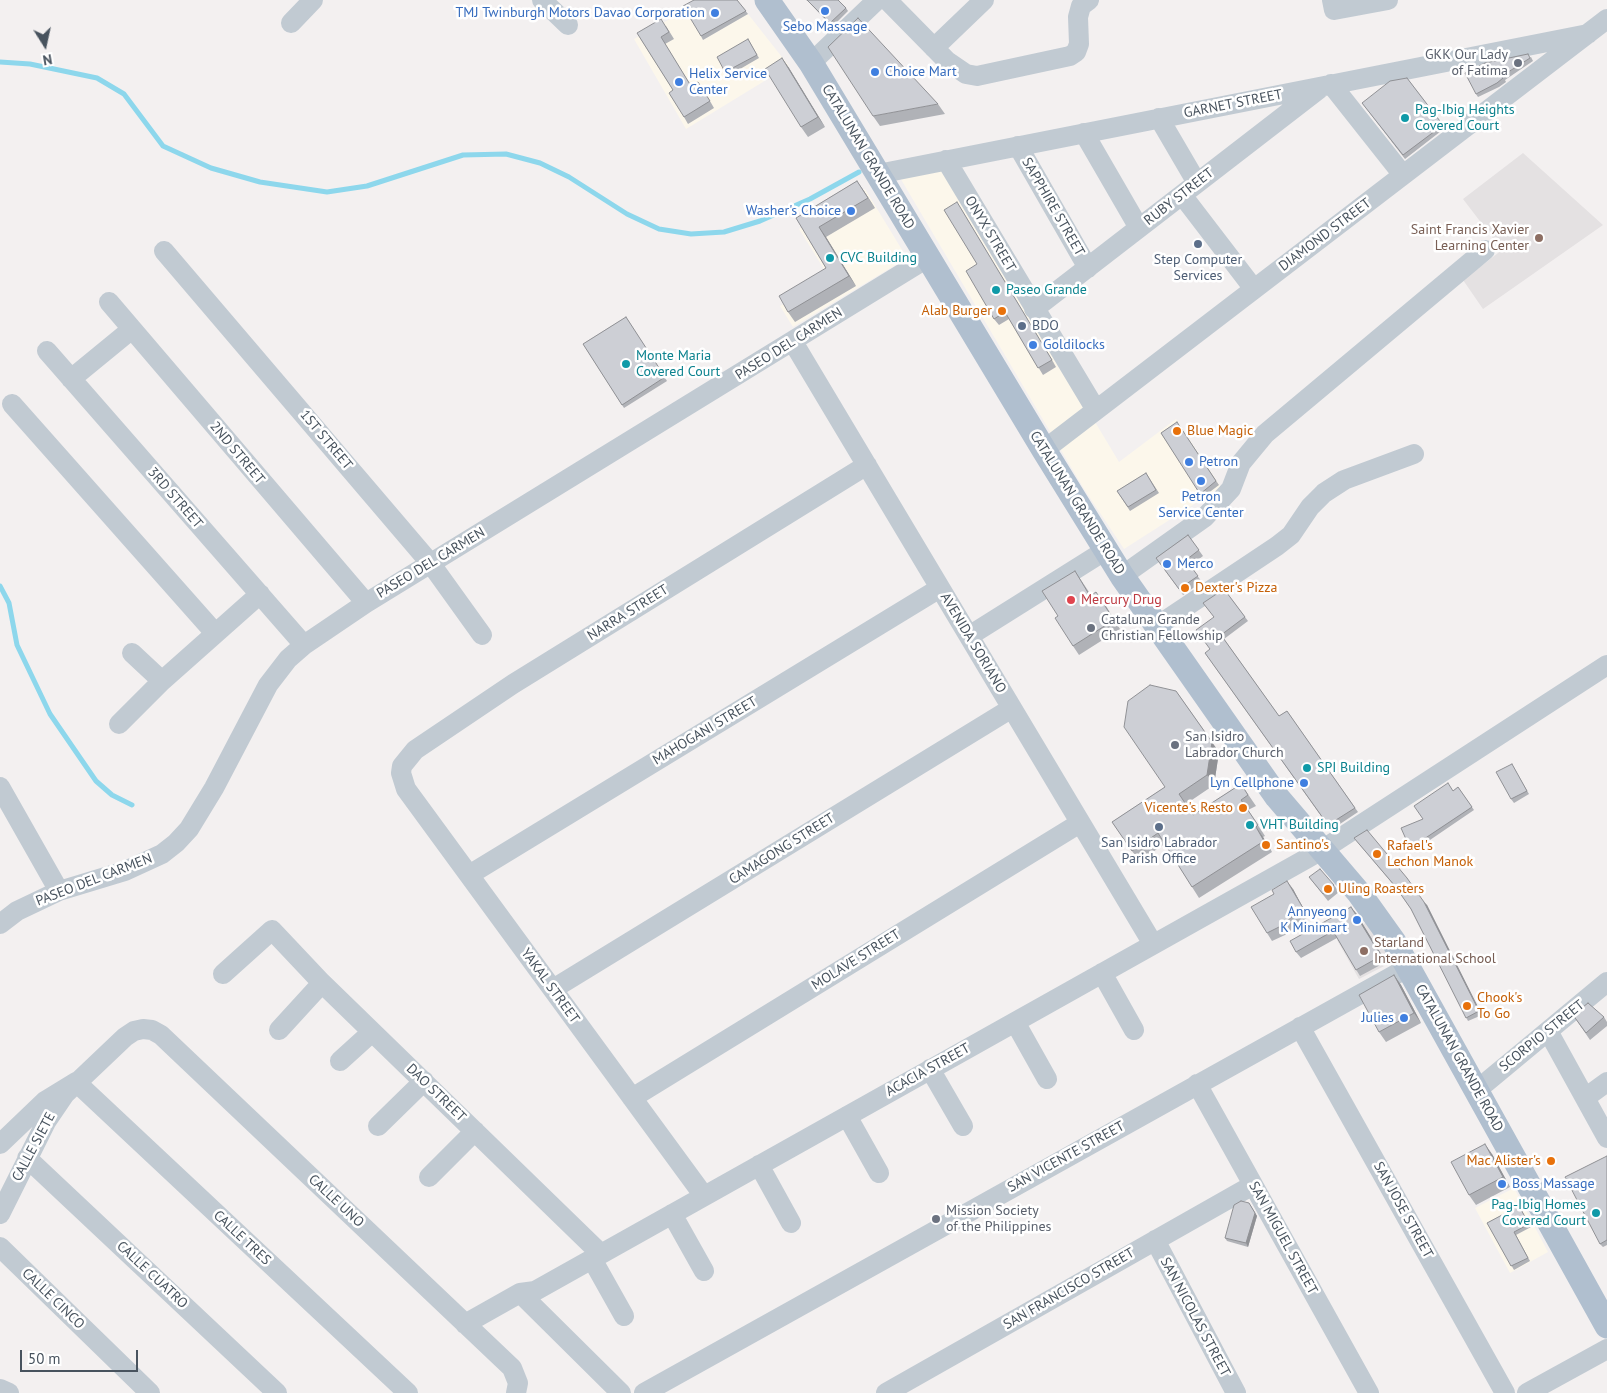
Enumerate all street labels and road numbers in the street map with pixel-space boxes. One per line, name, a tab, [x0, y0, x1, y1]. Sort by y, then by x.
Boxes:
street label: CATALUNAN GRANDE ROAD	[818, 82, 918, 232]
street label: GARNET STREET	[1182, 86, 1284, 122]
street label: SAPPHIRE STREET	[1018, 155, 1088, 259]
street label: RUBY STREET	[1141, 165, 1217, 229]
street label: ONYX STREET	[961, 193, 1019, 275]
street label: DIAMOND STREET	[1276, 195, 1374, 275]
street label: PASEO DEL CARMEN	[732, 304, 846, 384]
street label: 1ST STREET	[296, 407, 356, 473]
street label: 2ND STREET	[206, 418, 268, 488]
street label: CATALUNAN GRANDE ROAD	[1026, 428, 1128, 578]
street label: 3RD STREET	[144, 464, 206, 532]
street label: PASEO DEL CARMEN	[374, 524, 488, 602]
street label: NARRA STREET	[584, 581, 672, 645]
street label: AVENIDA SORIANO	[936, 590, 1010, 696]
street label: MAHOGANI STREET	[650, 693, 760, 769]
street label: CAMAGONG STREET	[726, 810, 838, 888]
street label: PASEO DEL CARMEN	[34, 850, 154, 910]
street label: MOLAVE STREET	[809, 926, 903, 994]
street label: YAKAL STREET	[517, 945, 583, 1027]
street label: CATALUNAN GRANDE ROAD	[1411, 981, 1507, 1135]
street label: SCORPIO STREET	[1496, 997, 1588, 1075]
street label: ACACIA STREET	[883, 1040, 973, 1100]
street label: DAO STREET	[403, 1060, 469, 1126]
street label: CALLE SIETE	[9, 1110, 59, 1184]
street label: SAN VICENTE STREET	[1005, 1118, 1127, 1196]
street label: SAN JOSE STREET	[1370, 1159, 1436, 1261]
street label: CALLE UNO	[305, 1171, 367, 1231]
street label: SAN MIGUEL STREET	[1245, 1179, 1321, 1297]
street label: CALLE TRES	[210, 1207, 274, 1269]
street label: CALLE CUATRO	[113, 1238, 191, 1312]
street label: SAN FRANCISCO STREET	[1001, 1245, 1137, 1333]
street label: SAN NICOLAS STREET	[1156, 1255, 1234, 1379]
street label: CALLE CINCO	[18, 1265, 88, 1333]

